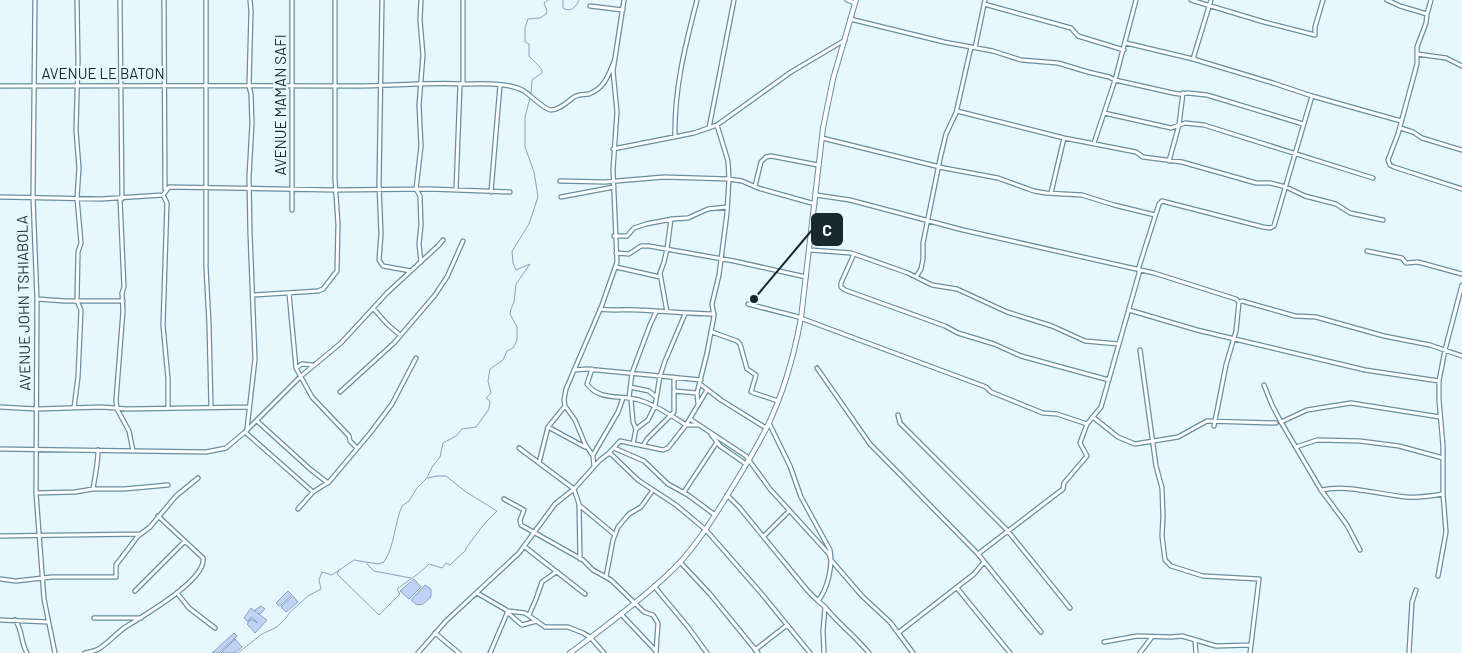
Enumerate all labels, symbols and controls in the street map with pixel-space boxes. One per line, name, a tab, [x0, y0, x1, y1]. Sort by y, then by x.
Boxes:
street label: AVENUE MAMAN SAFI	[271, 34, 289, 176]
street label: AVENUE LE BATON	[41, 64, 165, 82]
callout: C	[812, 214, 842, 245]
street label: AVENUE JOHN TSHIABOLA	[12, 215, 34, 391]
text: C	[822, 220, 832, 239]

